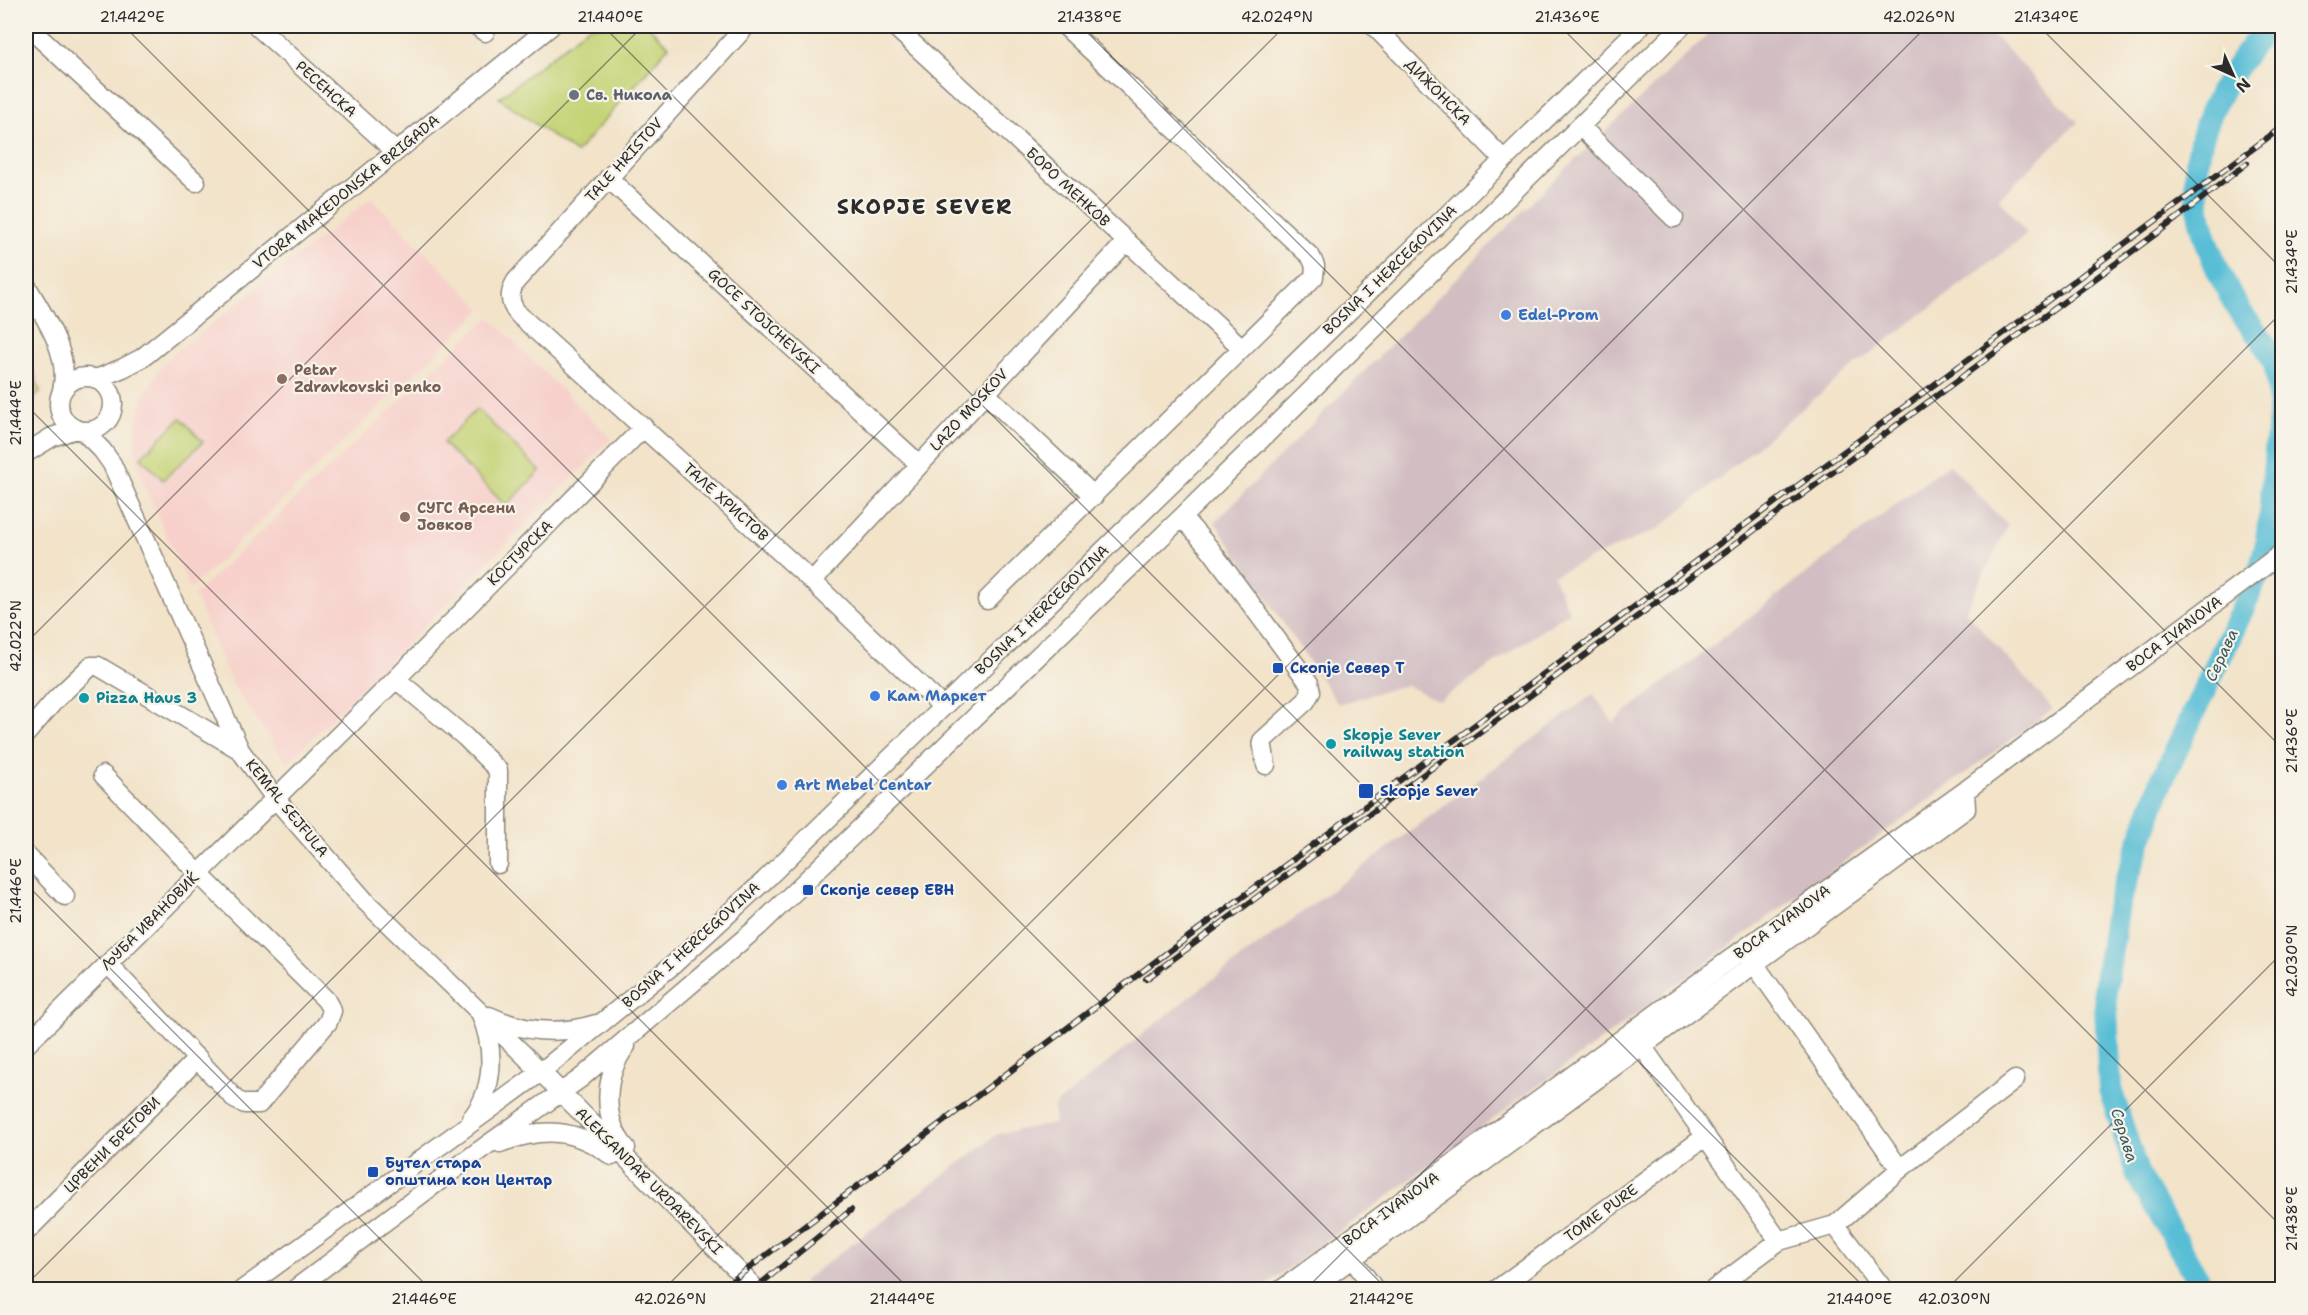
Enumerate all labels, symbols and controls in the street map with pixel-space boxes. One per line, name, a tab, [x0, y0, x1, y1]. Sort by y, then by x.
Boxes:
text: 21.442°E	[99, 7, 165, 27]
text: 21.440°E	[577, 7, 643, 27]
text: 21.438°E	[1056, 7, 1122, 27]
text: 42.024°N	[1241, 7, 1313, 27]
text: 21.436°E	[1534, 7, 1600, 27]
text: 42.026°N	[1883, 7, 1955, 27]
text: 21.434°E	[2013, 7, 2079, 27]
north arrow	[2203, 45, 2263, 105]
street label: ДИЖОНСКА	[1401, 54, 1475, 130]
street label: РЕСЕНСКА	[291, 56, 361, 122]
text: N	[2231, 73, 2255, 97]
place label: Св. Никола	[586, 85, 673, 105]
marker: Св. Никола	[567, 88, 581, 102]
street label: VTORA MAKEDONSKA BRIGADA	[248, 110, 444, 274]
street label: TALE HRISTOV	[581, 113, 667, 207]
street label: БОРО МЕНКОВ	[1022, 143, 1115, 231]
district label: SKOPJE SEVER	[837, 193, 1013, 221]
street label: BOSNA I HERCEGOVINA	[1319, 200, 1461, 339]
text: 21.434°E	[2282, 229, 2302, 295]
street label: GOCE STOJCHEVSKI	[704, 264, 824, 378]
place label: Edel-Prom	[1518, 305, 1599, 325]
marker: Edel-Prom	[1499, 308, 1513, 322]
place label: Petar Zdravkovski penko	[294, 360, 441, 397]
street label: LAZO MOSKOV	[925, 364, 1013, 456]
marker: Petar Zdravkovski penko	[275, 372, 289, 386]
text: 21.444°E	[6, 380, 26, 446]
street label: ТАЛЕ ХРИСТОВ	[679, 458, 773, 546]
place label: СУГС Арсени Јовков	[417, 498, 516, 535]
marker: СУГС Арсени Јовков	[398, 510, 412, 524]
street label: КОСТУРСКА	[483, 516, 557, 590]
street label: BOSNA I HERCEGOVINA	[971, 540, 1113, 679]
street label: BOCA IVANOVA	[2122, 591, 2226, 677]
text: 42.022°N	[6, 600, 26, 672]
water label: Серава	[2200, 625, 2243, 685]
place label: Скопје Север Т	[1290, 658, 1405, 678]
marker: Скопје Север Т	[1271, 661, 1285, 675]
place label: Кам Маркет	[887, 686, 987, 706]
place label: Pizza Haus 3	[96, 688, 197, 708]
marker: Кам Маркет	[868, 689, 882, 703]
marker: Pizza Haus 3	[77, 691, 91, 705]
text: 21.436°E	[2282, 708, 2302, 774]
place label: Skopje Sever railway station	[1343, 725, 1464, 762]
marker: Skopje Sever railway station	[1324, 737, 1338, 751]
street label: KEMAL SEJFULA	[241, 755, 333, 861]
place label: Art Mebel Centar	[794, 775, 932, 795]
marker: Art Mebel Centar	[775, 778, 789, 792]
place label: Skopje Sever	[1380, 781, 1478, 801]
marker: Skopje Sever	[1357, 782, 1375, 800]
text: 21.446°E	[6, 858, 26, 924]
street label: ЉУБА ИВАНОВИЌ	[96, 867, 204, 974]
street label: BOSNA I HERCEGOVINA	[618, 878, 764, 1012]
place label: Скопје север ЕВН	[820, 880, 954, 900]
street label: BOCA IVANOVA	[1730, 880, 1834, 964]
marker: Скопје север ЕВН	[801, 883, 815, 897]
text: 42.030°N	[2282, 925, 2302, 997]
street label: ЦРВЕНИ БРЕГОВИ	[59, 1092, 165, 1198]
street label: ALEKSANDAR URDAREVSKI	[571, 1103, 727, 1259]
water label: Серава	[2106, 1105, 2143, 1165]
place label: Бутел стара општина кон Центар	[385, 1153, 552, 1190]
marker: Бутел стара општина кон Центар	[366, 1165, 380, 1179]
street label: BOCA IVANOVA	[1339, 1167, 1443, 1251]
street label: TOME PURE	[1560, 1180, 1642, 1246]
text: 21.438°E	[2282, 1186, 2302, 1252]
text: 21.446°E	[391, 1289, 457, 1309]
text: 42.026°N	[634, 1289, 706, 1309]
text: 21.444°E	[869, 1289, 935, 1309]
text: 21.442°E	[1348, 1289, 1414, 1309]
text: 21.440°E	[1826, 1289, 1892, 1309]
text: 42.030°N	[1918, 1289, 1990, 1309]

